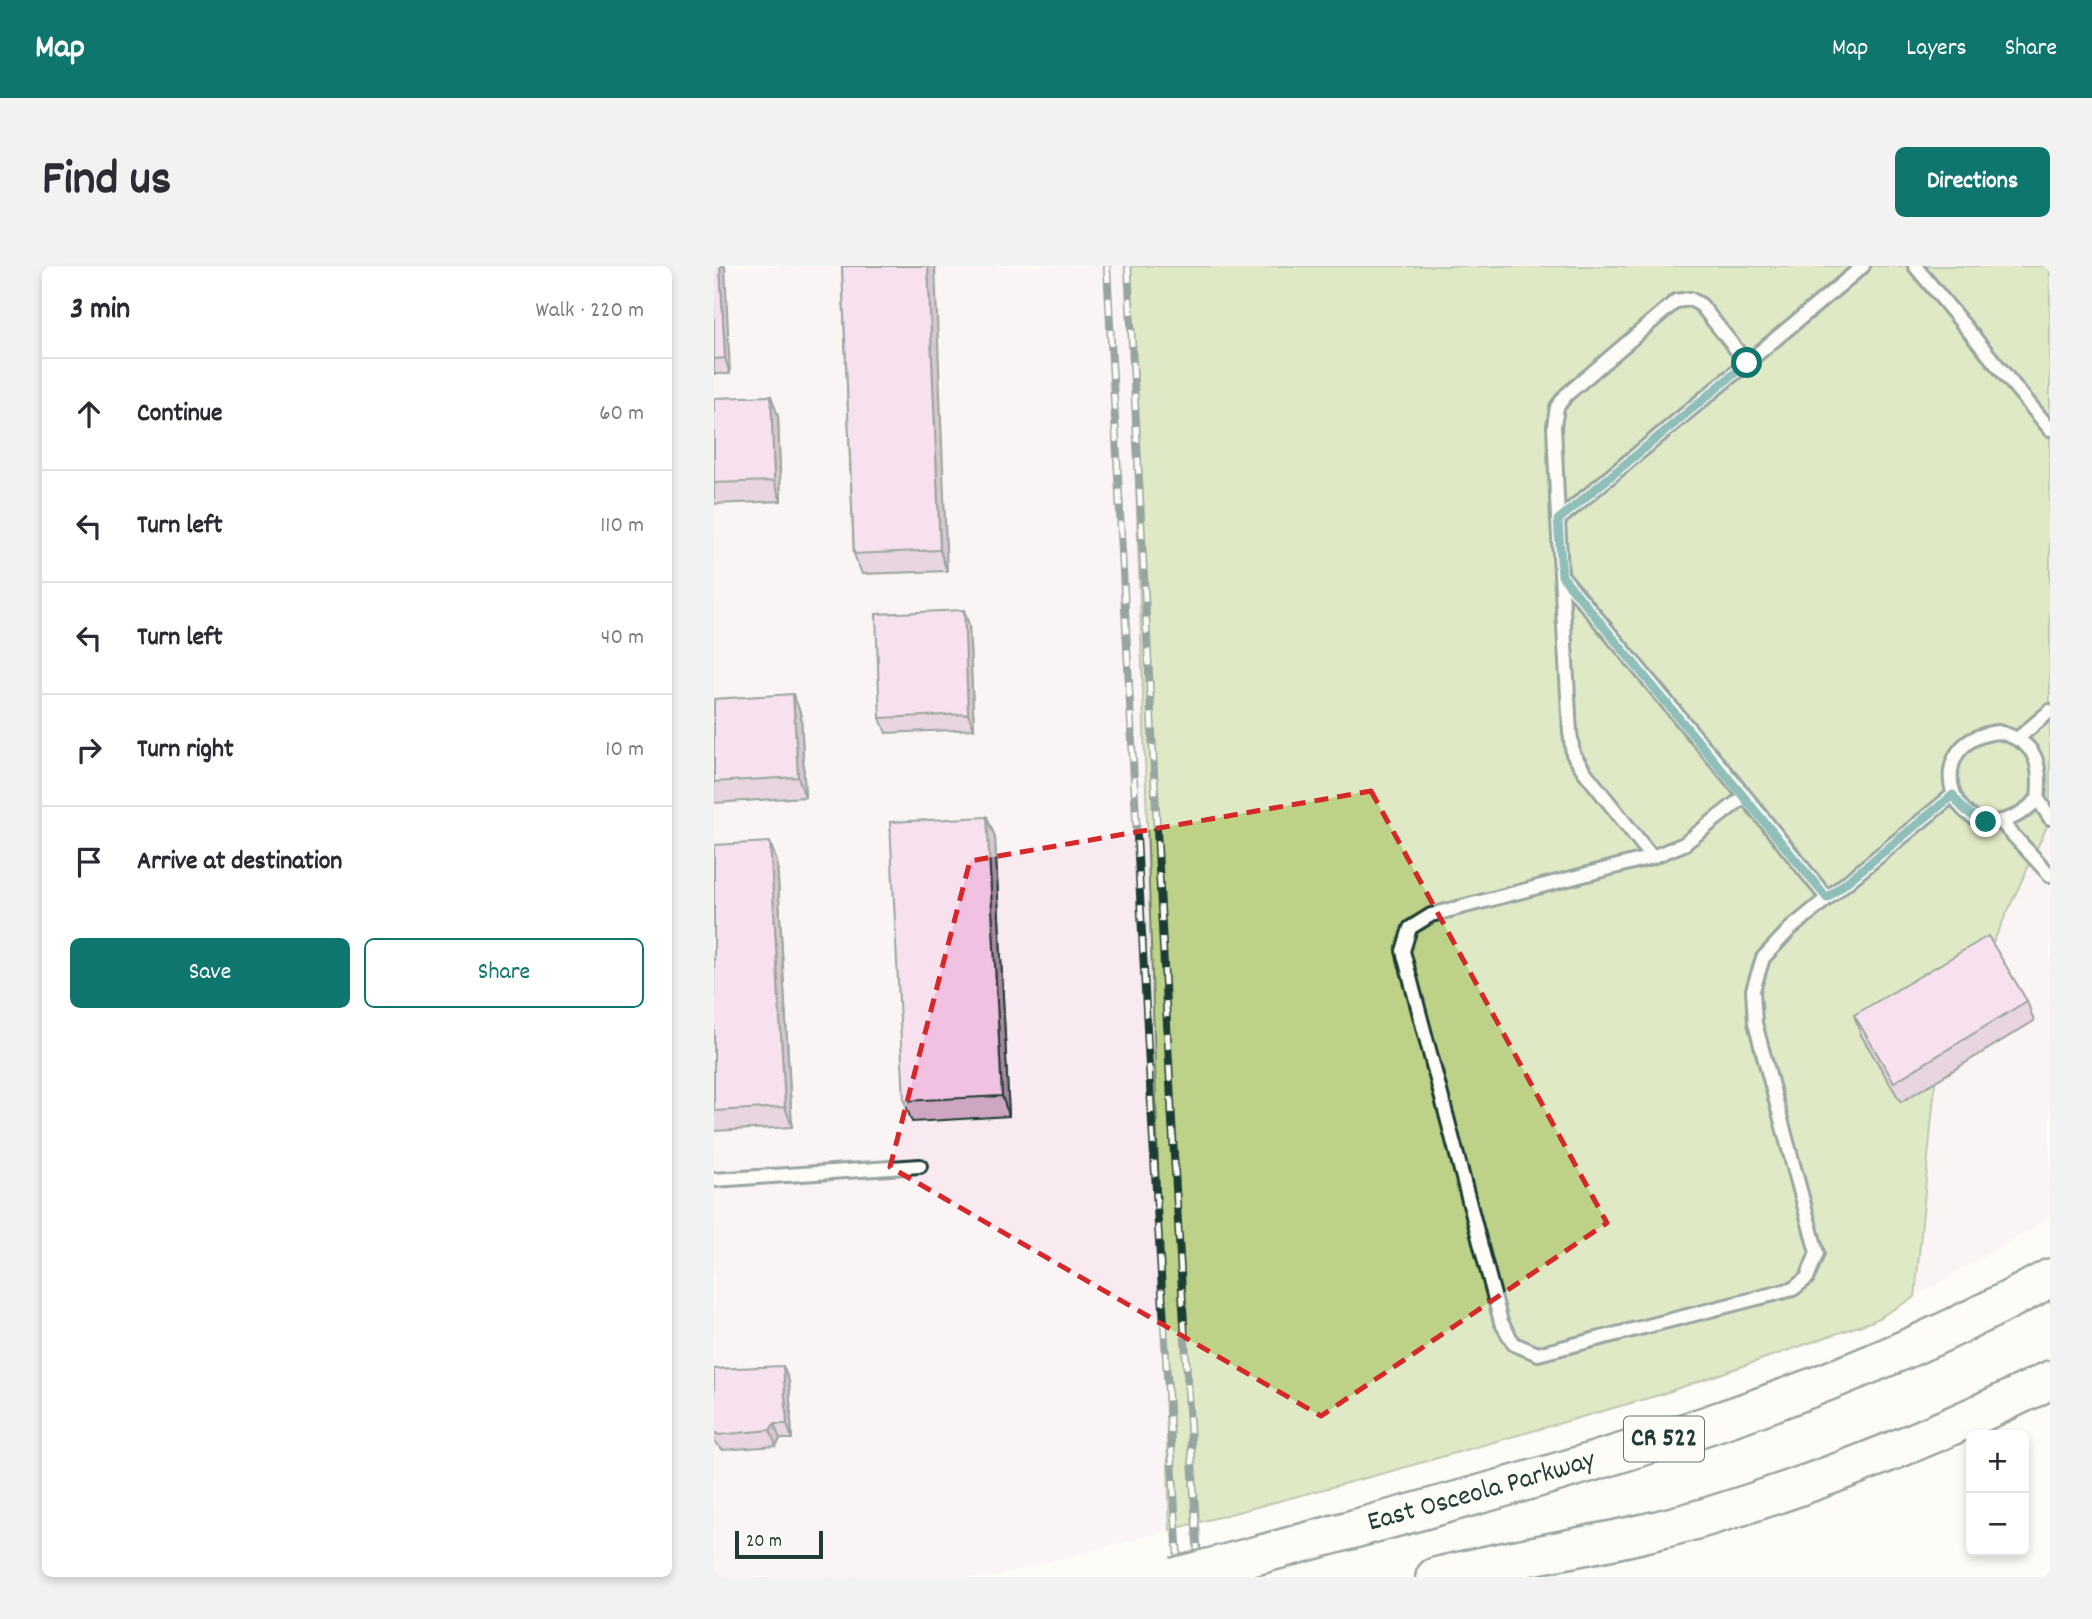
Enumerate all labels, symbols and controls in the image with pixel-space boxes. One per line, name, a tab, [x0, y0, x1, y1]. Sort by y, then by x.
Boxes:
text: Map	[35, 26, 85, 73]
text: Map	[1832, 32, 1868, 66]
text: Layers	[1906, 32, 1967, 66]
text: Share	[2005, 32, 2057, 66]
text: Find us	[42, 147, 171, 217]
button: Directions	[1895, 147, 2050, 217]
text: 3 min	[70, 290, 130, 333]
text: Walk · 220 m	[536, 295, 644, 328]
route start	[1731, 347, 1762, 378]
icon: ahead	[70, 395, 108, 433]
text: Continue	[137, 396, 222, 433]
text: 60 m	[599, 398, 644, 431]
icon: left	[70, 507, 108, 545]
text: Turn left	[137, 508, 223, 545]
text: 110 m	[600, 510, 644, 543]
icon: left	[70, 619, 108, 657]
text: Turn left	[137, 620, 223, 657]
text: 40 m	[601, 622, 644, 655]
icon: right	[70, 731, 108, 769]
text: Turn right	[137, 732, 234, 769]
text: 10 m	[605, 734, 644, 767]
route end	[1970, 806, 2001, 837]
icon: arrive	[70, 843, 108, 881]
text: Arrive at destination	[137, 844, 342, 881]
button: Save	[70, 938, 350, 1008]
button: Share	[364, 938, 644, 1008]
road number: CR 522	[1624, 1416, 1704, 1462]
map controls	[1966, 1430, 2029, 1556]
button: +	[1966, 1430, 2029, 1493]
street label: East Osceola Parkway	[1363, 1442, 1601, 1544]
button: −	[1966, 1493, 2029, 1556]
scale bar	[735, 1528, 822, 1560]
text: 20 m	[746, 1529, 782, 1556]

